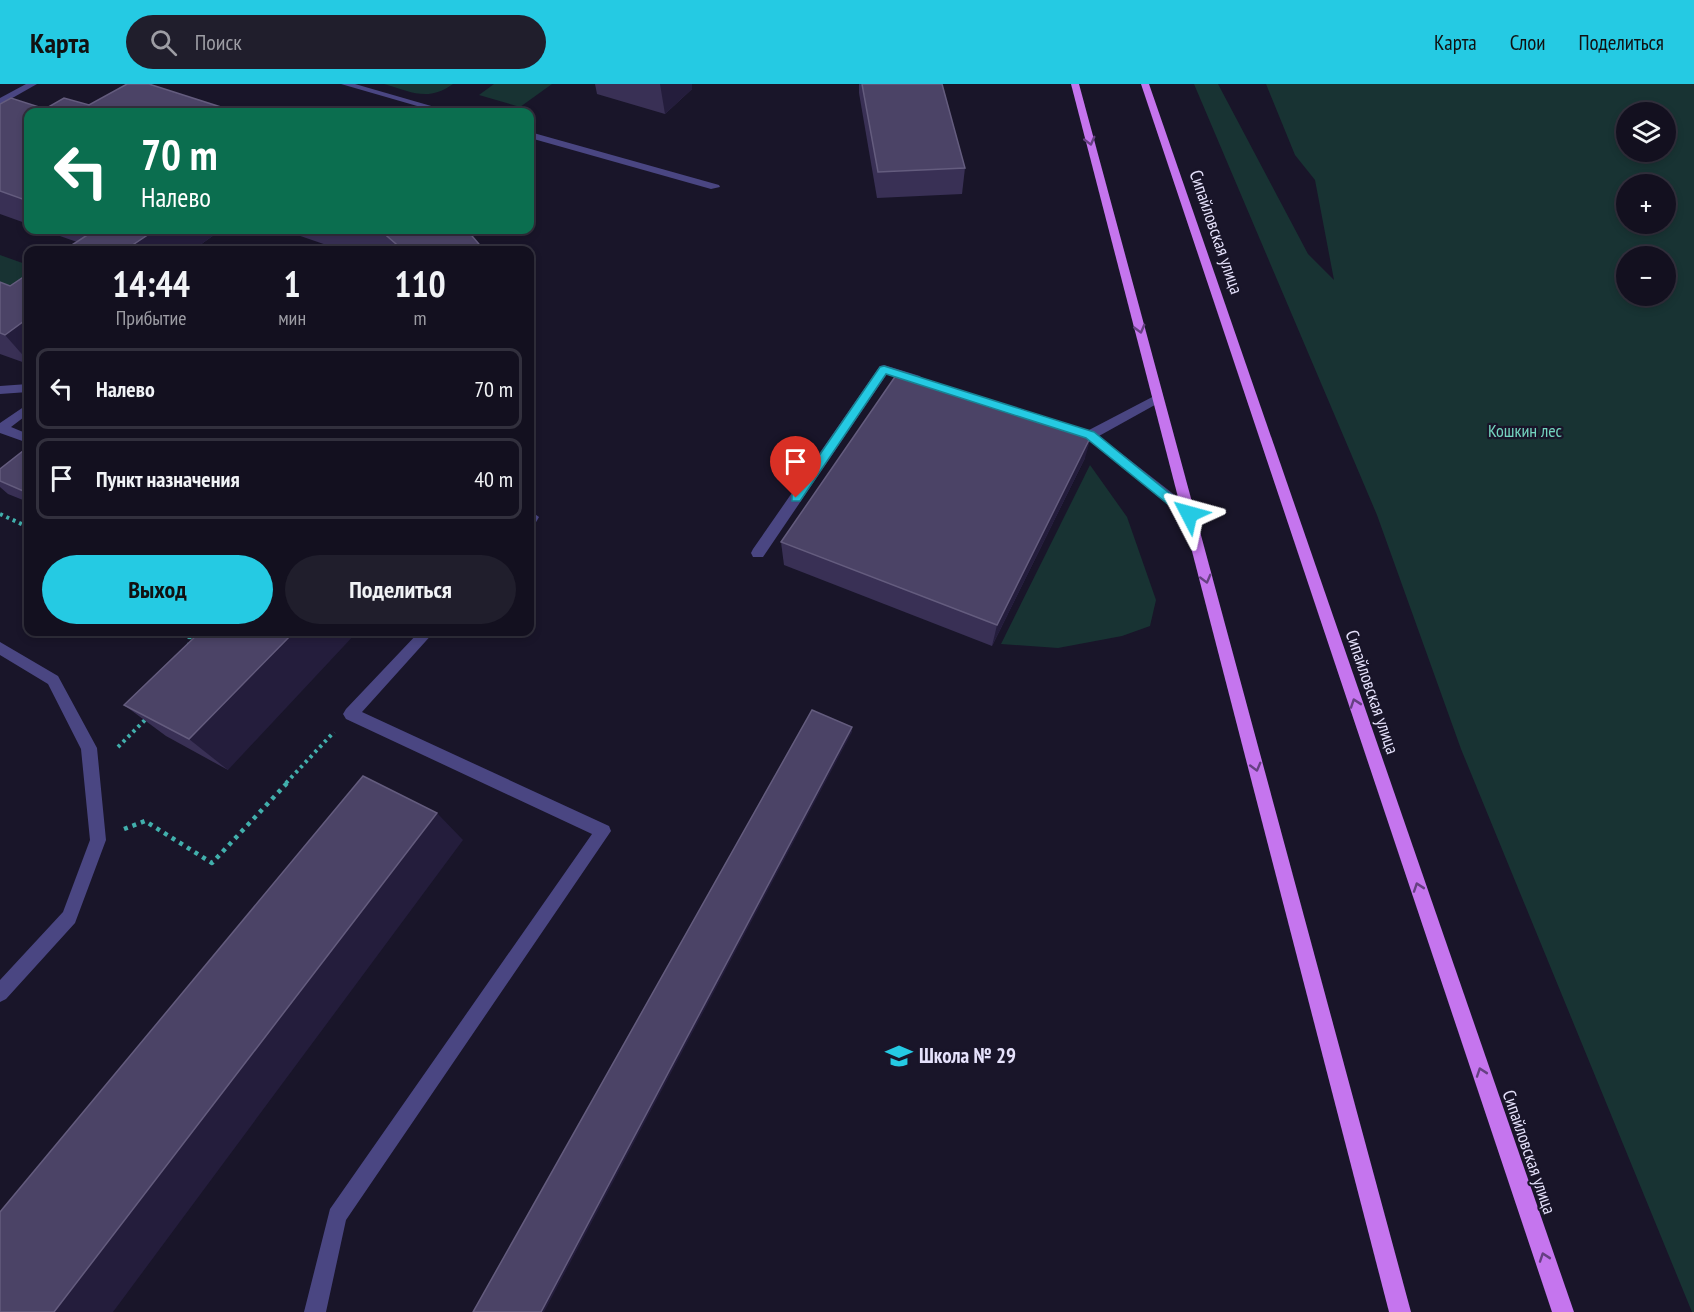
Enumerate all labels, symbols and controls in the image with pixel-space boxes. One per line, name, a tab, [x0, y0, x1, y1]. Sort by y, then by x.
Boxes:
search box	[126, 15, 546, 69]
text: Карта	[30, 24, 90, 61]
icon: search	[147, 26, 180, 59]
text: Поиск	[195, 28, 242, 56]
text: Карта	[1434, 29, 1477, 56]
text: Слои	[1510, 29, 1545, 56]
text: Поделиться	[1578, 29, 1664, 56]
map controls	[1616, 102, 1676, 306]
button: layers	[1616, 102, 1676, 162]
text: 70 m	[141, 127, 218, 182]
icon: left	[42, 132, 120, 210]
one-way arrow	[1083, 135, 1096, 145]
street label: Сипайловская улица	[1185, 167, 1248, 297]
button: +	[1616, 174, 1676, 234]
text: Налево	[141, 180, 211, 214]
button: −	[1616, 246, 1676, 306]
text: 14:44	[112, 260, 190, 307]
text: 1	[284, 260, 301, 307]
text: 110	[394, 260, 446, 307]
text: Прибытие	[116, 305, 187, 331]
text: мин	[278, 305, 306, 331]
text: m	[414, 305, 427, 331]
one-way arrow	[1133, 323, 1145, 334]
icon: left	[45, 372, 78, 405]
text: Налево	[96, 375, 155, 403]
text: 70 m	[474, 375, 513, 403]
park label: Кошкин лес	[1488, 419, 1563, 442]
pin	[770, 436, 821, 498]
icon: arrive	[779, 445, 812, 478]
icon: arrive	[45, 462, 78, 495]
text: Пункт назначения	[96, 465, 240, 493]
text: 40 m	[474, 465, 513, 493]
position arrow	[1157, 482, 1221, 546]
button: Выход	[42, 555, 273, 624]
button: Поделиться	[285, 555, 516, 624]
one-way arrow	[1199, 573, 1211, 583]
street label: Сипайловская улица	[1341, 627, 1404, 757]
one-way arrow	[1350, 698, 1363, 709]
one-way arrow	[1249, 761, 1261, 772]
one-way arrow	[1413, 882, 1426, 893]
school or university icon: Школа № 29	[884, 1041, 914, 1071]
place label: Школа № 29	[919, 1042, 1016, 1069]
one-way arrow	[1476, 1067, 1488, 1078]
street label: Сипайловская улица	[1498, 1087, 1561, 1217]
one-way arrow	[1538, 1252, 1551, 1263]

